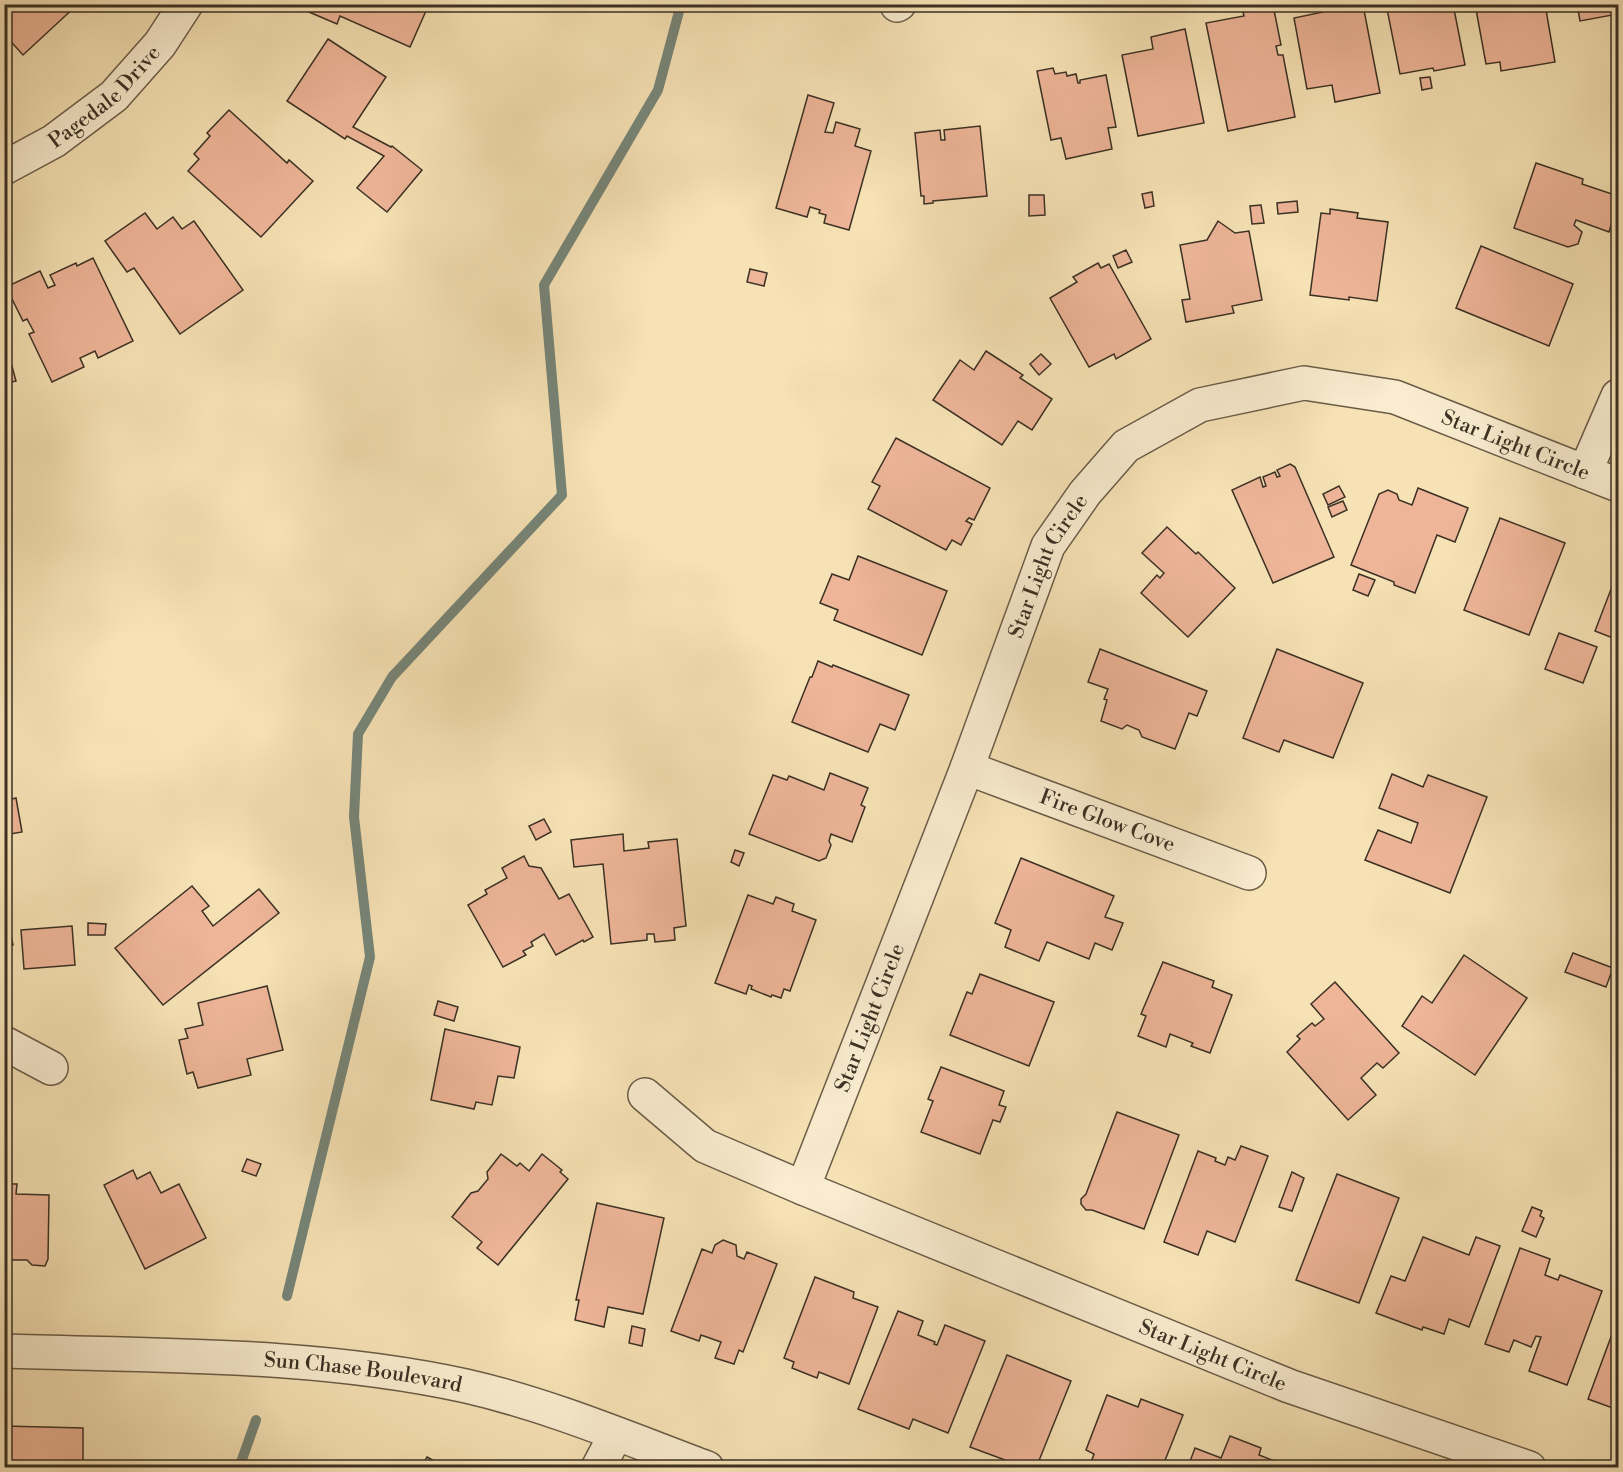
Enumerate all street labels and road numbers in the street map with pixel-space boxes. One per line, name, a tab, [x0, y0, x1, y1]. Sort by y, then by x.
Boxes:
street label: Pagedale Drive	[44, 41, 166, 155]
street label: Star Light Circle	[1437, 405, 1593, 487]
street label: Star Light Circle	[1004, 490, 1094, 642]
street label: Fire Glow Cove	[1036, 784, 1179, 858]
street label: Star Light Circle	[830, 940, 911, 1096]
street label: Star Light Circle	[1135, 1314, 1290, 1398]
street label: Sun Chase Boulevard	[263, 1348, 464, 1399]

